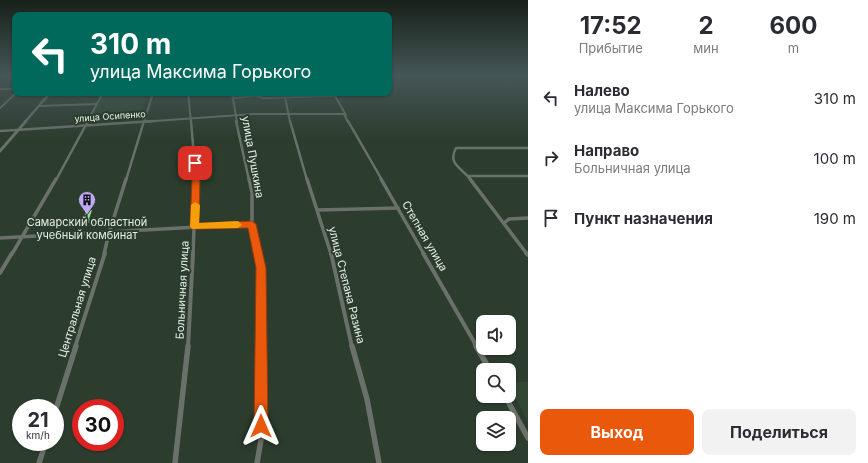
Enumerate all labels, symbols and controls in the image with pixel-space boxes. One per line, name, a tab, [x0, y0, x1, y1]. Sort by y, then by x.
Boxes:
text: 17:52	[580, 11, 642, 40]
text: 2	[698, 11, 714, 40]
text: 600	[769, 11, 817, 40]
text: 310 m	[90, 27, 171, 61]
icon: left	[24, 28, 76, 80]
text: Прибытие	[579, 40, 643, 56]
text: мин	[693, 40, 719, 56]
text: m	[788, 40, 799, 56]
text: улица Максима Горького	[90, 61, 311, 82]
text: Налево	[574, 81, 630, 100]
icon: left	[540, 87, 562, 109]
text: 310 m	[814, 89, 856, 108]
text: улица Максима Горького	[574, 100, 734, 116]
street label: улица Осипенко	[74, 108, 146, 124]
street label: улица Пушкина	[239, 115, 267, 199]
text: Направо	[574, 141, 639, 160]
pin	[178, 146, 212, 180]
icon: right	[540, 147, 562, 169]
text: 100 m	[814, 149, 856, 168]
icon: arrive	[184, 152, 206, 174]
text: Больничная улица	[574, 160, 691, 176]
building icon: Самарский областной учебный комбинат	[77, 190, 97, 215]
street label: Степная улица	[399, 198, 451, 274]
icon: arrive	[540, 207, 562, 229]
text: Пункт назначения	[574, 209, 713, 228]
text: 190 m	[814, 209, 856, 228]
place label: Самарский областной учебный комбинат	[27, 215, 147, 242]
street label: улица Степана Разина	[326, 225, 368, 345]
street label: Больничная улица	[172, 240, 192, 340]
street label: Центральная улица	[55, 255, 99, 359]
map controls	[476, 315, 516, 451]
button: sound	[476, 315, 516, 355]
button: search	[476, 363, 516, 403]
speed limit sign: 30	[72, 399, 124, 451]
position arrow	[240, 405, 282, 447]
text: 21	[27, 408, 49, 432]
button: Выход	[540, 409, 694, 455]
button: Поделиться	[702, 409, 856, 455]
button: layers	[476, 411, 516, 451]
text: km/h	[26, 429, 50, 441]

